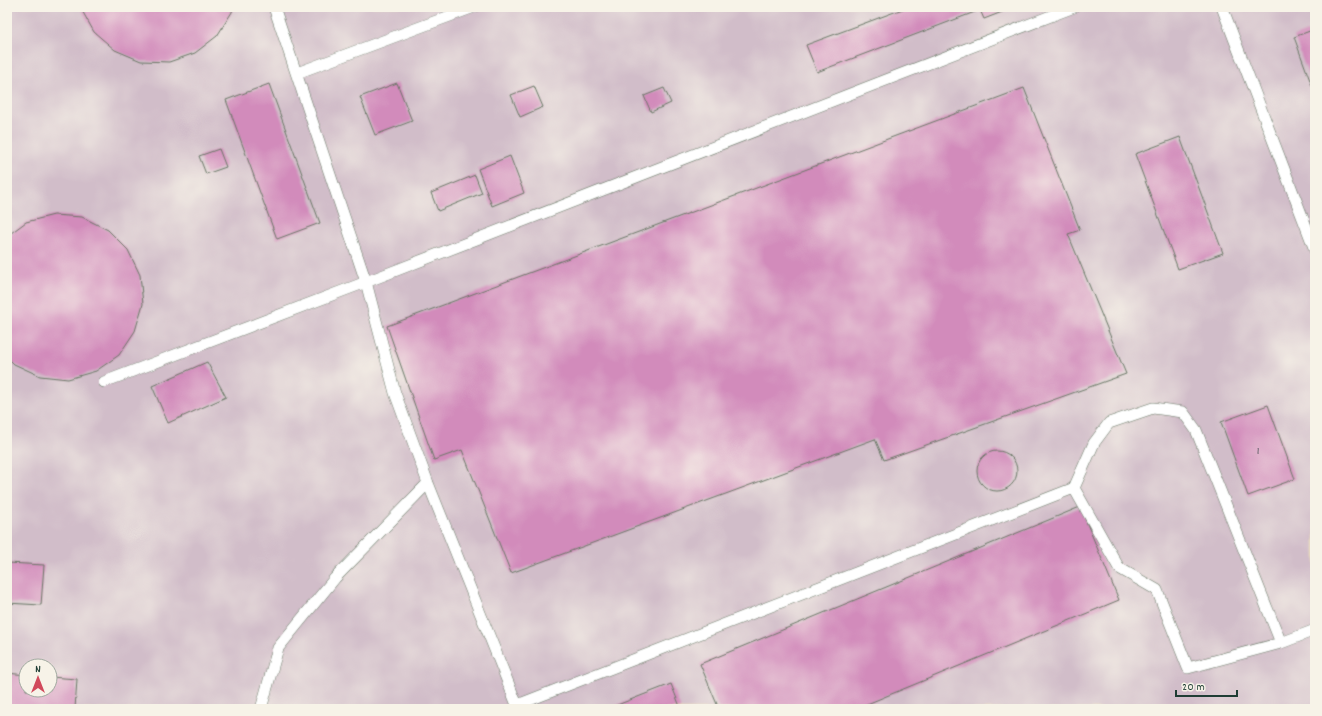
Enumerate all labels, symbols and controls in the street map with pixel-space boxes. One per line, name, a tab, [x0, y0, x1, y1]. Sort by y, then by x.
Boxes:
house number: 1	[1257, 443, 1259, 460]
north arrow	[18, 658, 58, 698]
text: N	[35, 662, 41, 678]
scale bar	[1176, 672, 1237, 698]
text: 20 m	[1182, 679, 1205, 696]

